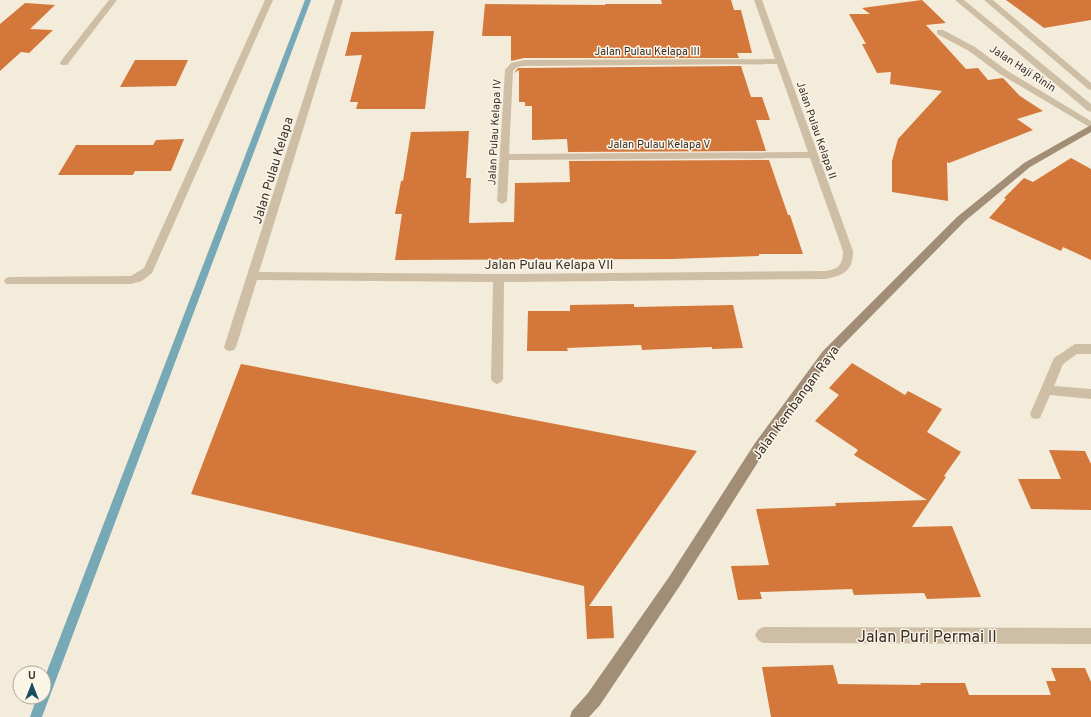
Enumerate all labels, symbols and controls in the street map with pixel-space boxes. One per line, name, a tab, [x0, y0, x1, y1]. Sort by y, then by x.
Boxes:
street label: Jalan Haji Rinin	[987, 42, 1058, 95]
street label: Jalan Pulau Kelapa III	[594, 45, 700, 59]
street label: Jalan Pulau Kelapa IV	[485, 79, 505, 186]
street label: Jalan Pulau Kelapa II	[793, 80, 839, 181]
street label: Jalan Pulau Kelapa	[250, 115, 298, 226]
street label: Jalan Pulau Kelapa V	[608, 138, 710, 152]
street label: Jalan Pulau Kelapa VII	[485, 258, 614, 274]
street label: Jalan Kembangan Raya	[750, 343, 843, 463]
street label: Jalan Puri Permai II	[857, 628, 997, 648]
north arrow	[12, 665, 52, 705]
text: U	[28, 669, 36, 683]

